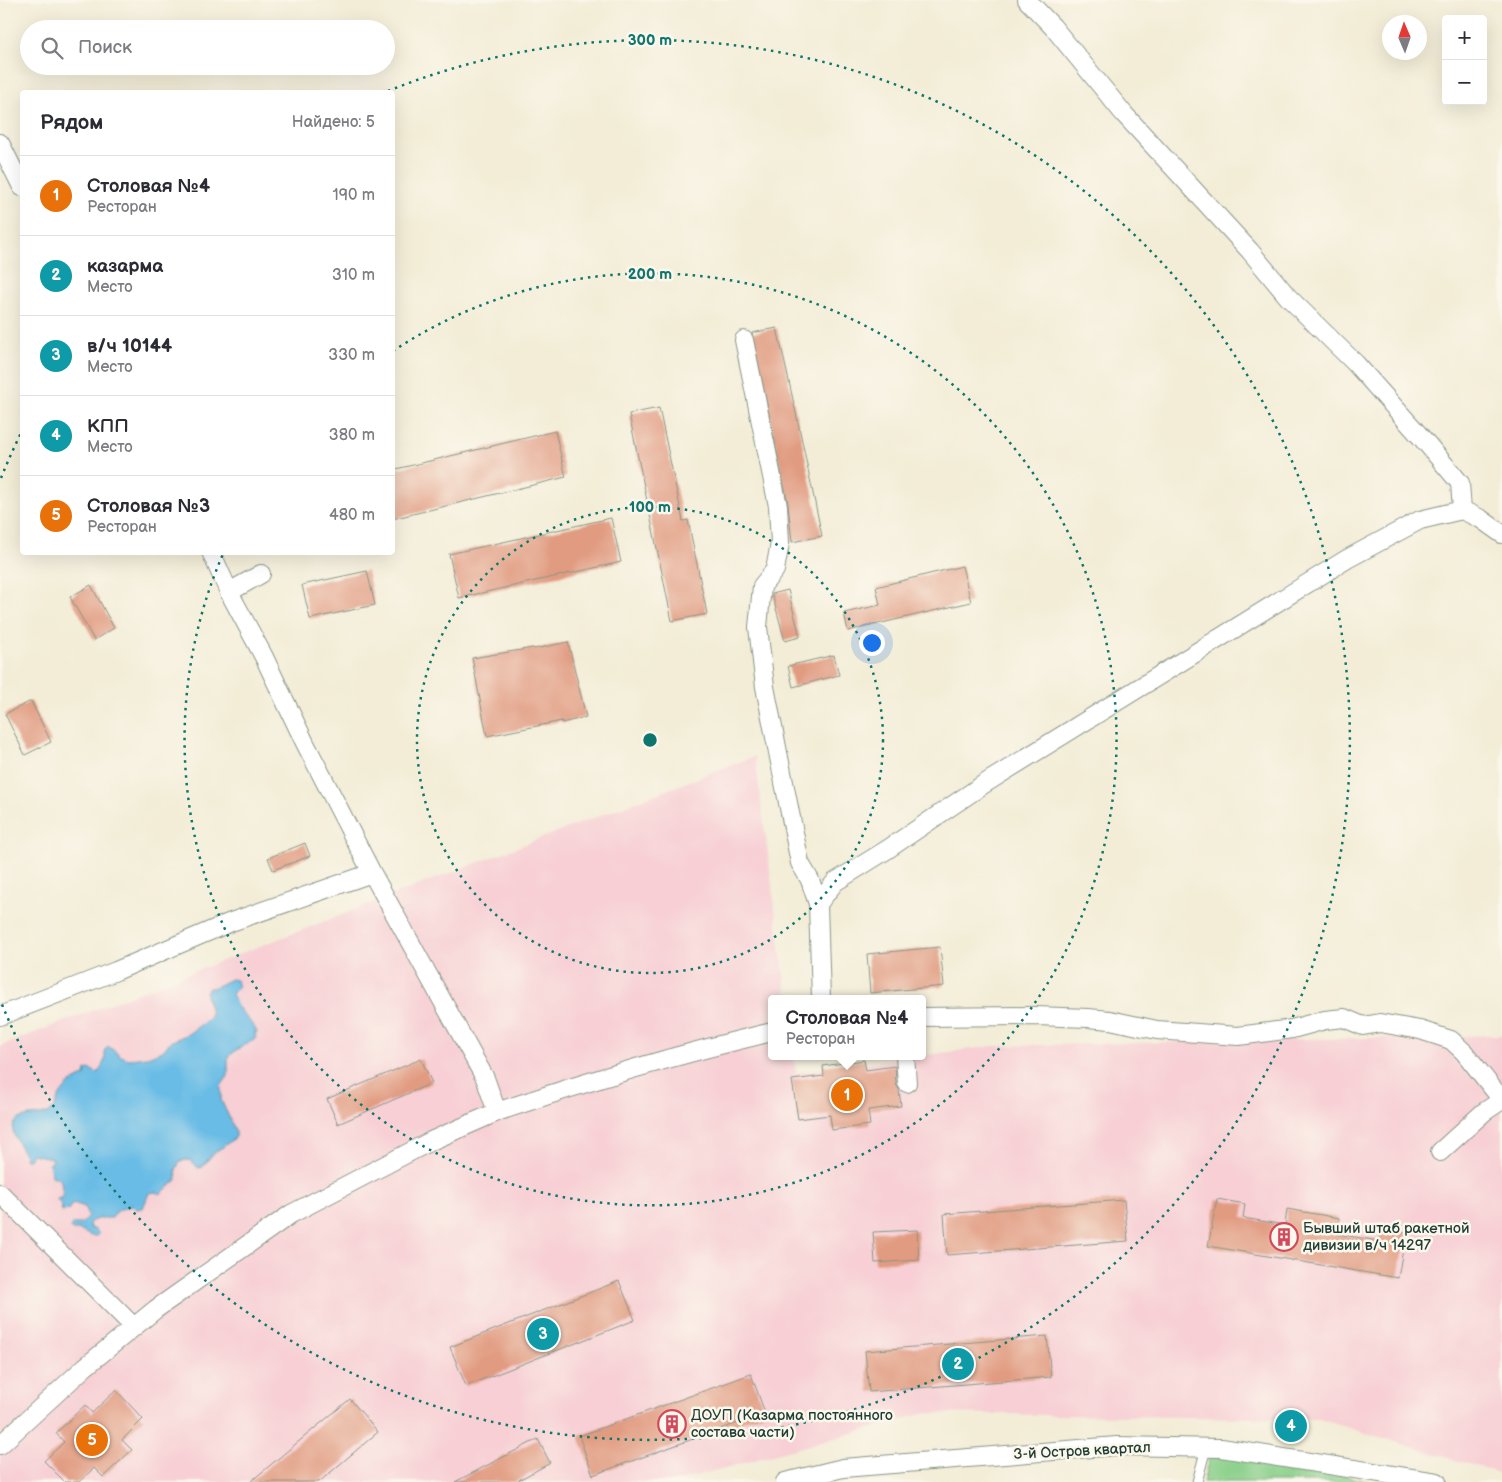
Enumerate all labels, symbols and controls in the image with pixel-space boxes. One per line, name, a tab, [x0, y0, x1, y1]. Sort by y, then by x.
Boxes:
north arrow	[1382, 15, 1427, 60]
map controls	[1442, 15, 1487, 105]
button: +	[1442, 15, 1487, 60]
search box	[20, 20, 395, 75]
text: 300 m	[628, 31, 672, 50]
icon: search	[38, 34, 66, 62]
text: Поиск	[78, 36, 132, 59]
button: −	[1442, 60, 1487, 105]
text: Рядом	[40, 110, 103, 135]
text: Найдено: 5	[292, 113, 375, 132]
text: Столовая №4	[87, 175, 210, 198]
text: 1	[53, 186, 59, 205]
text: 190 m	[333, 186, 375, 205]
text: Ресторан	[87, 198, 157, 217]
text: казарма	[87, 255, 163, 278]
text: 200 m	[628, 265, 672, 284]
text: 2	[51, 266, 61, 285]
text: 310 m	[332, 266, 375, 285]
text: Место	[87, 278, 133, 297]
text: в/ч 10144	[87, 335, 172, 358]
text: 3	[51, 346, 61, 365]
text: 330 m	[328, 346, 375, 365]
text: Место	[87, 358, 133, 377]
text: КПП	[87, 415, 129, 438]
text: 4	[51, 426, 61, 445]
text: 380 m	[329, 426, 375, 445]
text: Место	[87, 438, 133, 457]
text: Столовая №3	[87, 495, 210, 518]
text: 100 m	[629, 498, 671, 517]
text: 5	[51, 506, 61, 525]
text: 480 m	[329, 506, 375, 525]
text: Ресторан	[87, 518, 157, 537]
your location	[859, 630, 885, 656]
centre of rings	[641, 731, 659, 749]
popup	[768, 995, 926, 1060]
text: Столовая №4	[785, 1007, 909, 1030]
text: Ресторан	[785, 1030, 855, 1049]
pin: 1	[831, 1076, 863, 1114]
place label: Бывший штаб ракетной дивизии в/ч 14297	[1303, 1219, 1469, 1255]
building icon: Бывший штаб ракетной дивизии в/ч 14297	[1269, 1222, 1299, 1252]
pin: 3	[527, 1315, 559, 1353]
pin: 2	[942, 1345, 974, 1383]
place label: ДОУП (Казарма постоянного состава части)	[691, 1406, 893, 1442]
pin: 4	[1275, 1407, 1307, 1445]
building icon: ДОУП (Казарма постоянного состава части)	[657, 1409, 687, 1439]
pin: 5	[76, 1421, 108, 1459]
street label: 3-й Остров квартал	[1013, 1438, 1151, 1464]

